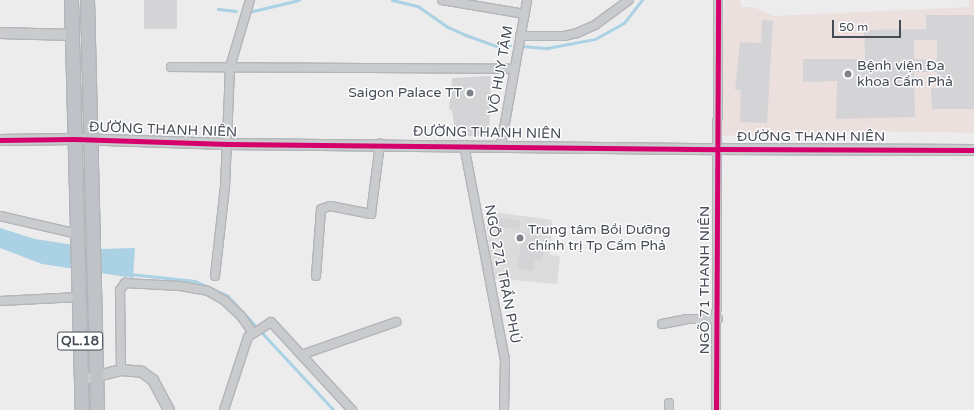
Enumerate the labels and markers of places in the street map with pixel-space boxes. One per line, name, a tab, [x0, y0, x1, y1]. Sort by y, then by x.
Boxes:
place label: Bệnh viện Đa khoa Cẩm Phả	[857, 58, 953, 90]
marker: Bệnh viện Đa khoa Cẩm Phả	[842, 68, 854, 80]
place label: Saigon Palace TT	[348, 85, 462, 101]
marker: Saigon Palace TT	[465, 88, 475, 98]
place label: Trung tâm Bồi Dưỡng chính trị Tp Cẩm Phả	[528, 222, 670, 254]
marker: Trung tâm Bồi Dưỡng chính trị Tp Cẩm Phả	[515, 233, 525, 243]

